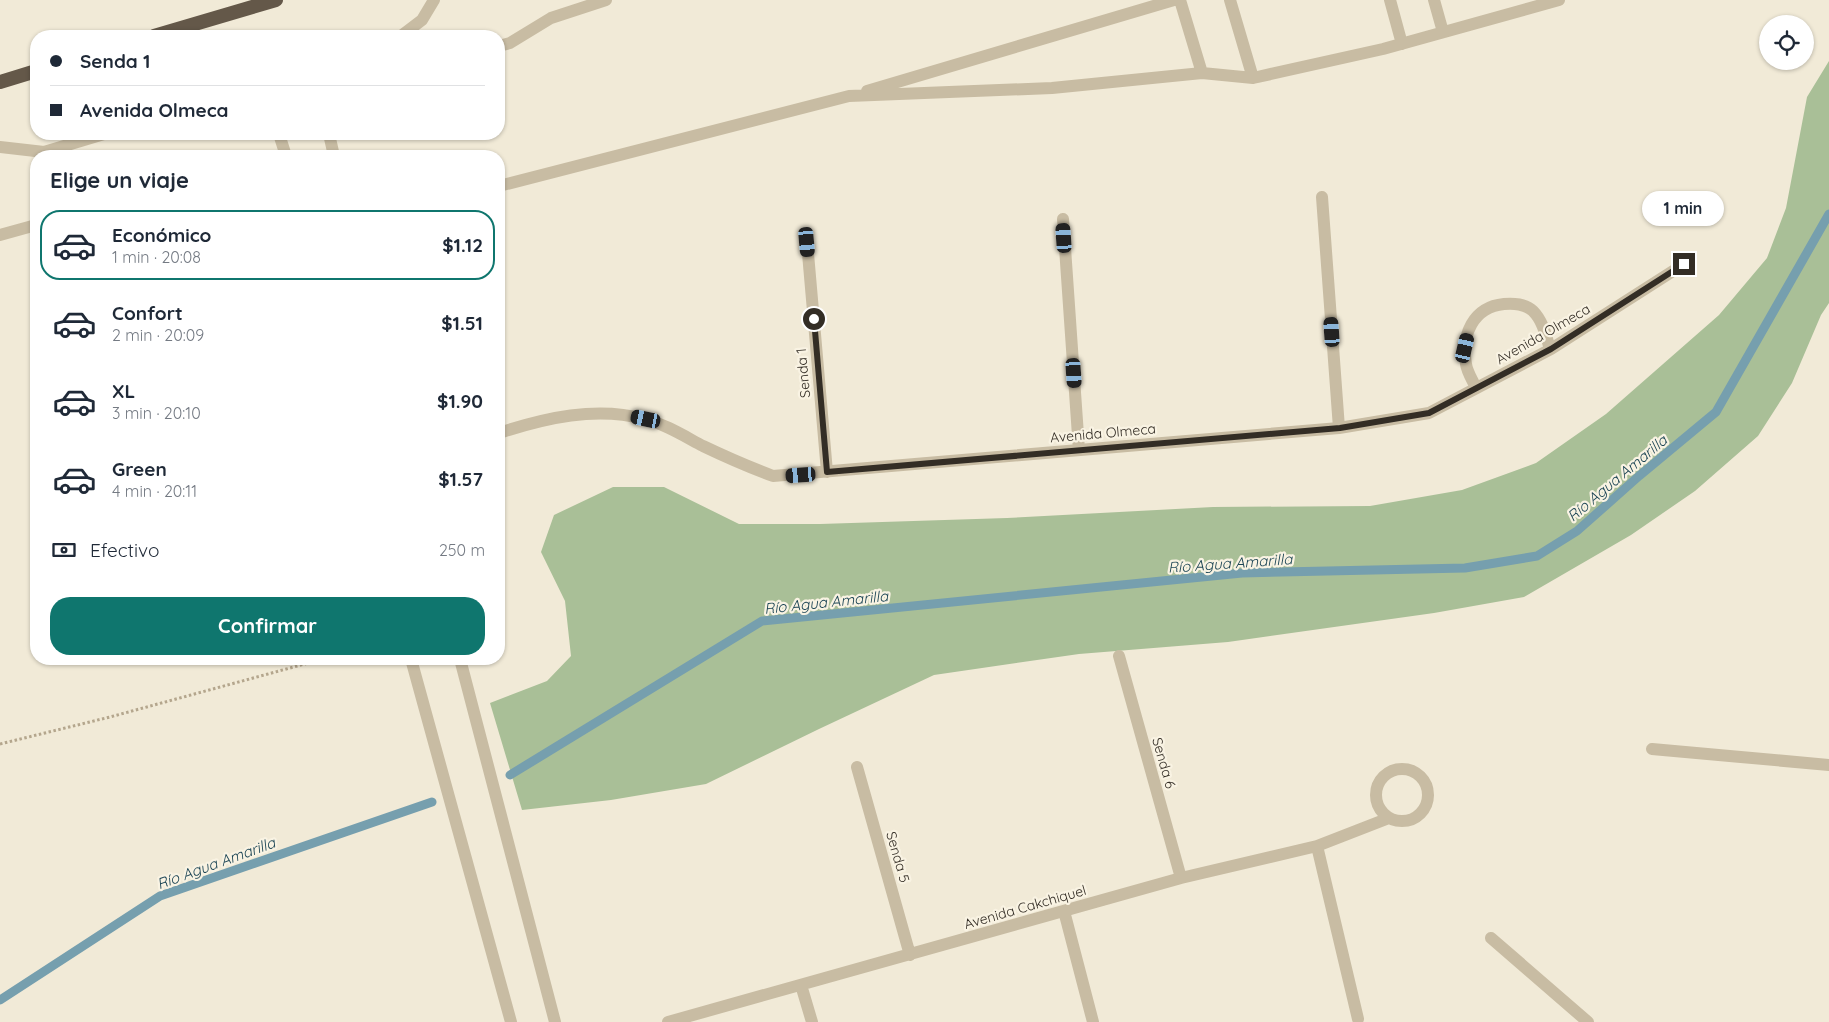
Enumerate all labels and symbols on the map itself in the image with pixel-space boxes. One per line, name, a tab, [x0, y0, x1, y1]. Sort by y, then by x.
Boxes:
callout: 1 min	[1643, 192, 1725, 226]
car	[1055, 223, 1072, 253]
car	[798, 226, 815, 258]
route end	[1673, 253, 1695, 275]
street label: Avenida Olmeca	[1493, 300, 1593, 368]
route start	[803, 308, 825, 330]
car	[1323, 317, 1340, 347]
car	[1454, 332, 1475, 364]
street label: Senda 1	[792, 347, 814, 399]
car	[1065, 358, 1082, 388]
car	[629, 409, 662, 429]
street label: Avenida Olmeca	[1049, 419, 1157, 447]
water label: Río Agua Amarilla	[1563, 430, 1672, 525]
car	[785, 466, 816, 484]
water label: Río Agua Amarilla	[1167, 549, 1294, 577]
water label: Río Agua Amarilla	[763, 586, 890, 618]
street label: Senda 6	[1148, 735, 1180, 791]
street label: Senda 5	[882, 829, 914, 885]
water label: Río Agua Amarilla	[154, 832, 279, 893]
street label: Avenida Cakchiquel	[962, 881, 1088, 933]

